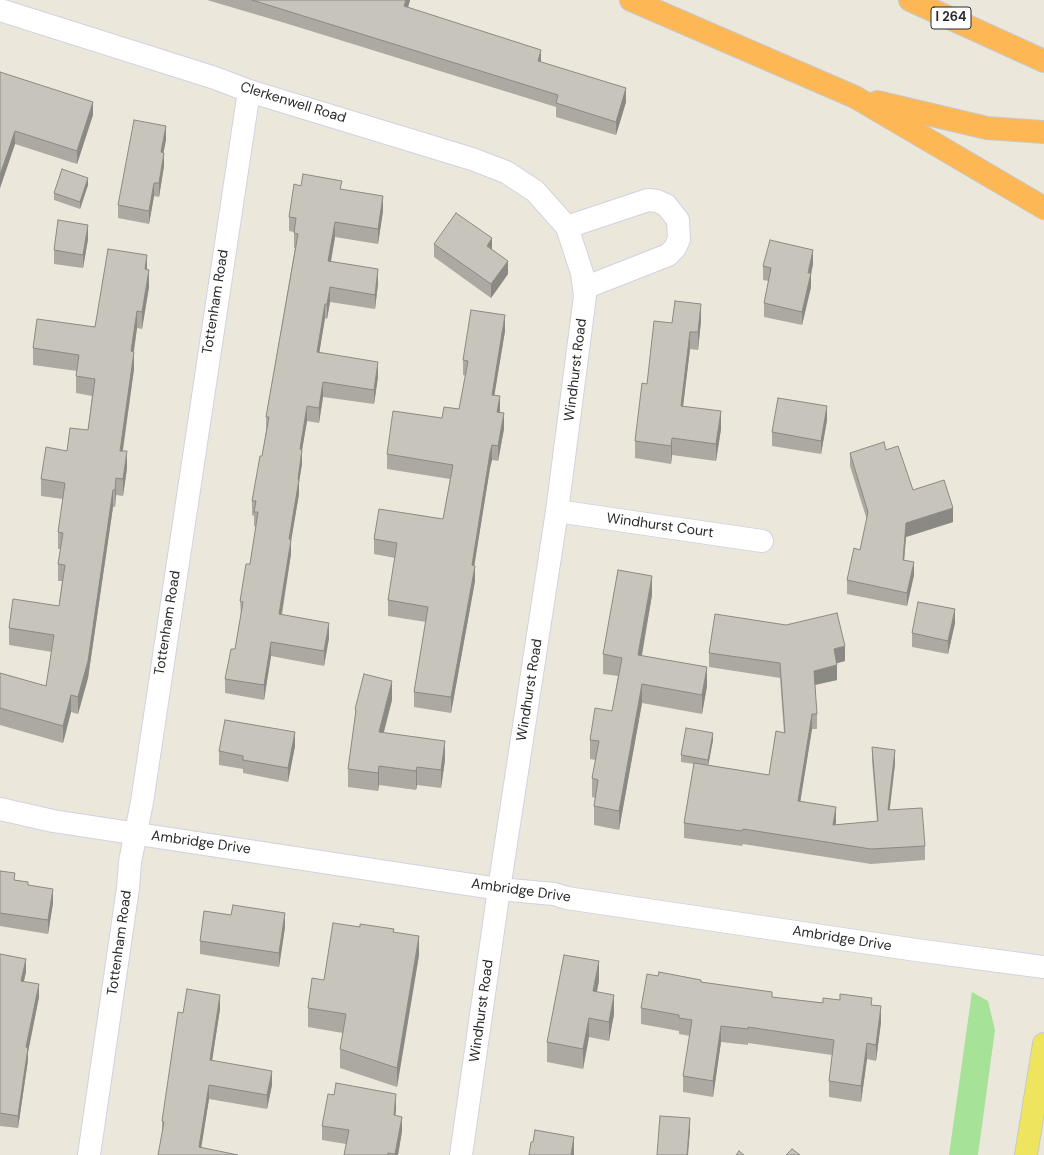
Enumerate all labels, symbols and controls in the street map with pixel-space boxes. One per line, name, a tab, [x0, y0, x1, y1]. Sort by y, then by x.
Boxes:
road number: I 264	[931, 7, 971, 29]
street label: Clerkenwell Road	[238, 79, 348, 127]
street label: Tottenham Road	[199, 248, 233, 356]
street label: Windhurst Road	[561, 318, 591, 422]
street label: Windhurst Court	[605, 510, 715, 542]
street label: Tottenham Road	[151, 569, 185, 677]
street label: Windhurst Road	[514, 638, 546, 742]
street label: Ambridge Drive	[150, 828, 252, 858]
street label: Ambridge Drive	[470, 876, 572, 906]
street label: Tottenham Road	[104, 889, 136, 997]
street label: Ambridge Drive	[791, 923, 893, 955]
street label: Windhurst Road	[466, 959, 498, 1063]

